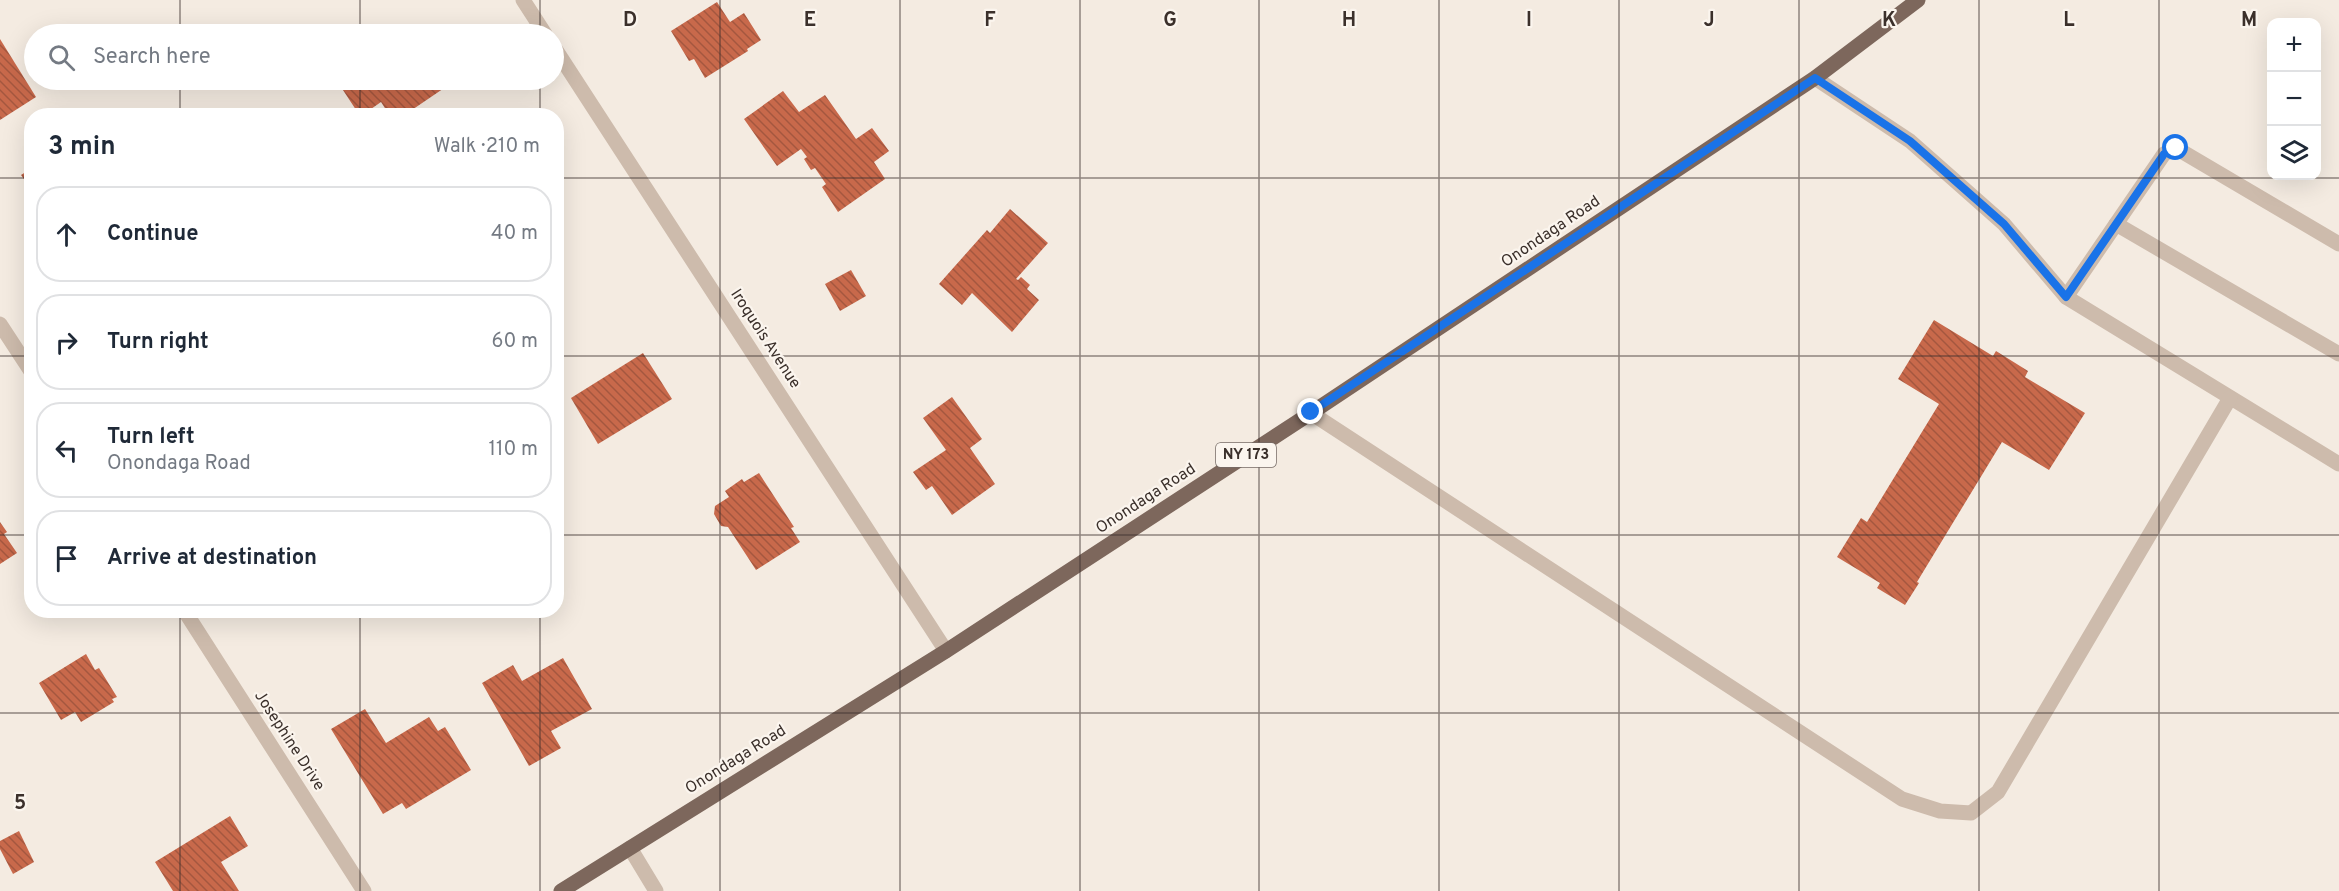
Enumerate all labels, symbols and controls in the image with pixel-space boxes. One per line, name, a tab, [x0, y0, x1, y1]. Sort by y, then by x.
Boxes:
text: D	[623, 8, 637, 34]
text: E	[804, 8, 816, 34]
text: F	[984, 8, 996, 34]
text: G	[1163, 8, 1177, 34]
text: H	[1342, 8, 1356, 34]
text: I	[1526, 8, 1532, 34]
text: J	[1703, 8, 1715, 34]
text: K	[1882, 8, 1896, 34]
text: L	[2063, 8, 2075, 34]
text: M	[2241, 8, 2257, 34]
map controls	[2267, 18, 2321, 180]
button: +	[2267, 18, 2321, 72]
search box	[24, 24, 564, 90]
icon: search	[45, 41, 78, 74]
text: Search here	[93, 44, 211, 71]
button: −	[2267, 72, 2321, 126]
button: layers	[2267, 126, 2321, 180]
text: 3 min	[48, 131, 116, 164]
text: Walk · 210 m	[434, 134, 540, 160]
route start	[2162, 134, 2188, 160]
street label: Onondaga Road	[1498, 192, 1604, 272]
icon: ahead	[50, 218, 83, 251]
text: Continue	[107, 221, 198, 248]
text: 40 m	[491, 221, 538, 247]
street label: Iroquois Avenue	[725, 286, 805, 392]
icon: right	[50, 326, 83, 359]
text: Turn right	[107, 329, 209, 356]
text: 60 m	[492, 329, 538, 355]
route end	[1297, 398, 1323, 424]
text: Turn left	[107, 424, 195, 451]
icon: left	[50, 434, 83, 467]
text: 110 m	[489, 437, 538, 463]
road number: NY 173	[1216, 443, 1276, 467]
text: Onondaga Road	[107, 451, 251, 477]
street label: Onondaga Road	[1092, 459, 1200, 539]
icon: arrive	[50, 542, 83, 575]
text: Arrive at destination	[107, 545, 317, 572]
street label: Josephine Drive	[249, 687, 329, 795]
street label: Onondaga Road	[682, 721, 790, 799]
text: 5	[14, 791, 26, 817]

